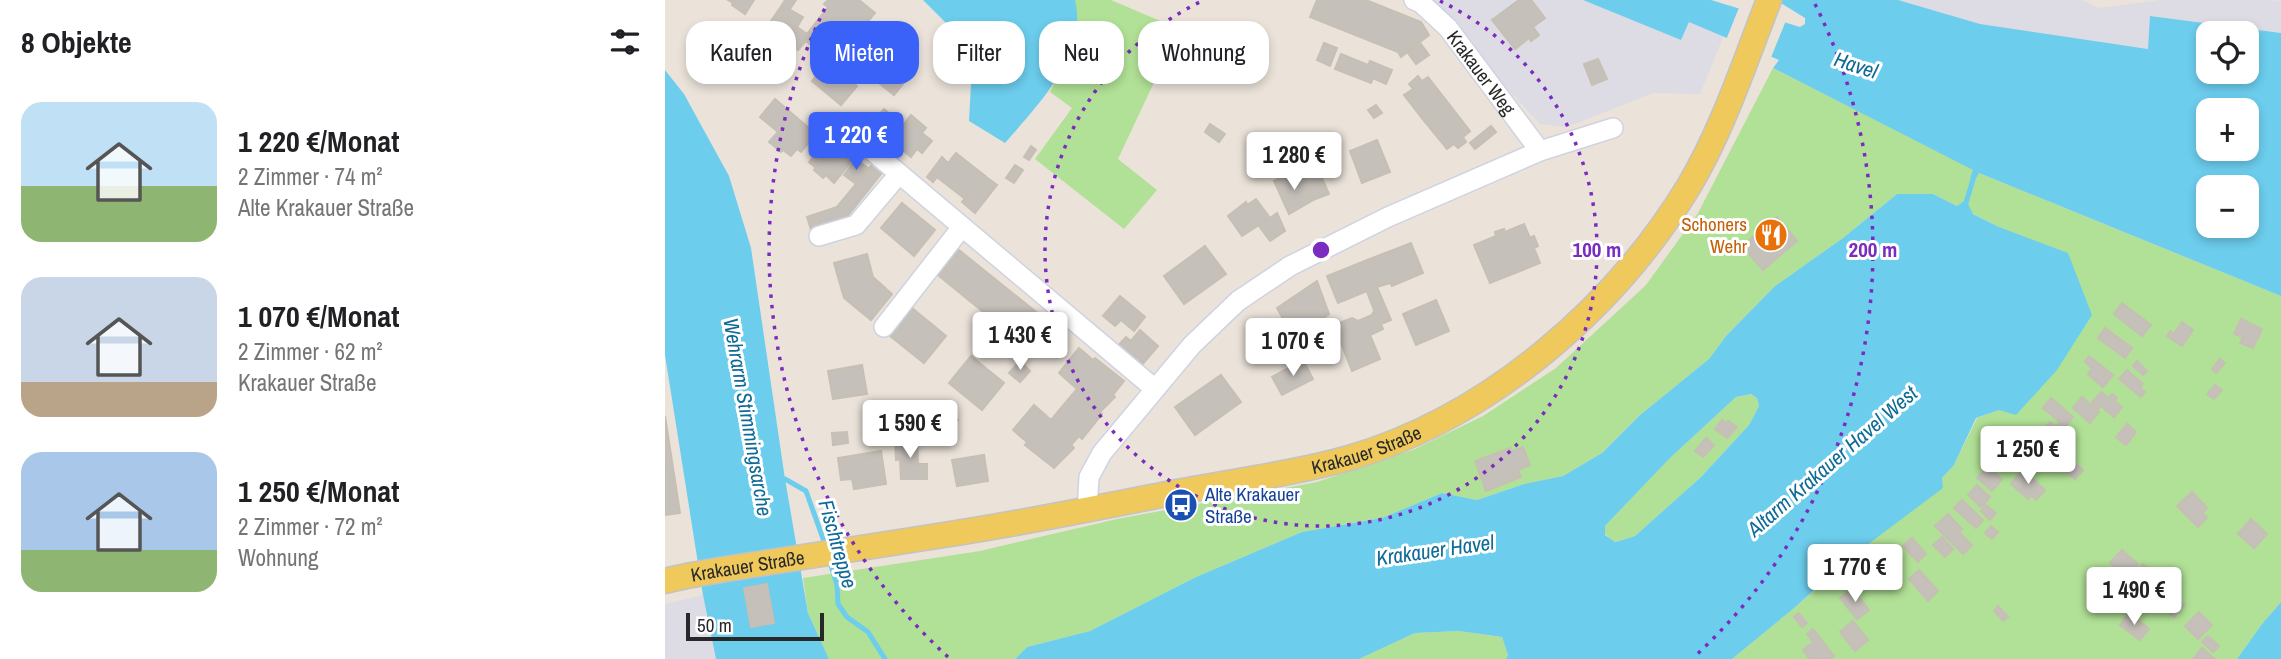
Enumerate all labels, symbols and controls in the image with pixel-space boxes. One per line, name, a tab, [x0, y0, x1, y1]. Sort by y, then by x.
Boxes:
chip: Kaufen	[686, 21, 796, 84]
chip: Mieten	[810, 21, 919, 84]
chip: Filter	[933, 21, 1025, 84]
chip: Neu	[1039, 21, 1124, 84]
chip: Wohnung	[1138, 21, 1269, 84]
map controls	[2196, 21, 2259, 238]
button: locate	[2196, 21, 2259, 84]
text: 8 Objekte	[21, 22, 132, 62]
icon: filters	[606, 23, 644, 61]
street label: Krakauer Weg	[1441, 25, 1522, 120]
water label: Havel	[1831, 44, 1883, 86]
button: +	[2196, 98, 2259, 161]
pin: 1 220 €	[791, 113, 921, 172]
text: 1 220 €	[825, 119, 887, 150]
text: 1 220 €/Monat	[238, 121, 399, 161]
icon: home	[77, 130, 161, 214]
pin: 1 280 €	[1229, 132, 1359, 192]
text: 1 280 €	[1263, 139, 1325, 170]
text: 2 Zimmer · 74 m²	[238, 161, 383, 192]
button: −	[2196, 175, 2259, 238]
text: Alte Krakauer Straße	[238, 192, 414, 223]
place label: Schoners Wehr	[1681, 211, 1748, 259]
restaurant icon: Schoners Wehr	[1752, 216, 1790, 254]
text: 100 m	[1573, 235, 1621, 264]
text: 200 m	[1849, 235, 1897, 264]
centre of rings	[1309, 238, 1333, 262]
text: 1 070 €/Monat	[238, 296, 399, 336]
icon: home	[77, 305, 161, 389]
pin: 1 430 €	[955, 312, 1085, 372]
water label: Wehrarm Stimmingsarche	[716, 316, 780, 518]
pin: 1 070 €	[1228, 318, 1358, 378]
text: 1 430 €	[989, 319, 1051, 350]
text: 1 070 €	[1262, 325, 1324, 356]
text: 2 Zimmer · 62 m²	[238, 336, 383, 367]
text: Krakauer Straße	[238, 367, 376, 398]
water label: Altarm Krakauer Havel West	[1740, 378, 1924, 544]
pin: 1 590 €	[845, 400, 975, 460]
text: 1 590 €	[879, 407, 941, 438]
street label: Krakauer Straße	[1309, 419, 1425, 480]
pin: 1 250 €	[1963, 426, 2093, 486]
text: 1 250 €	[1997, 433, 2059, 464]
text: 1 250 €/Monat	[238, 471, 399, 511]
icon: home	[77, 480, 161, 564]
place label: Alte Krakauer Straße	[1204, 481, 1300, 529]
bus stop icon: Alte Krakauer Straße	[1162, 486, 1200, 524]
water label: Fischtreppe	[812, 496, 864, 592]
text: 2 Zimmer · 72 m²	[238, 511, 383, 542]
water label: Krakauer Havel	[1374, 527, 1497, 573]
text: Wohnung	[238, 542, 318, 573]
street label: Krakauer Straße	[689, 544, 806, 588]
pin: 1 770 €	[1790, 544, 1920, 604]
text: 1 770 €	[1824, 551, 1886, 582]
pin: 1 490 €	[2069, 568, 2199, 627]
text: 1 490 €	[2103, 574, 2165, 605]
scale bar	[686, 610, 824, 642]
text: 50 m	[697, 612, 732, 638]

